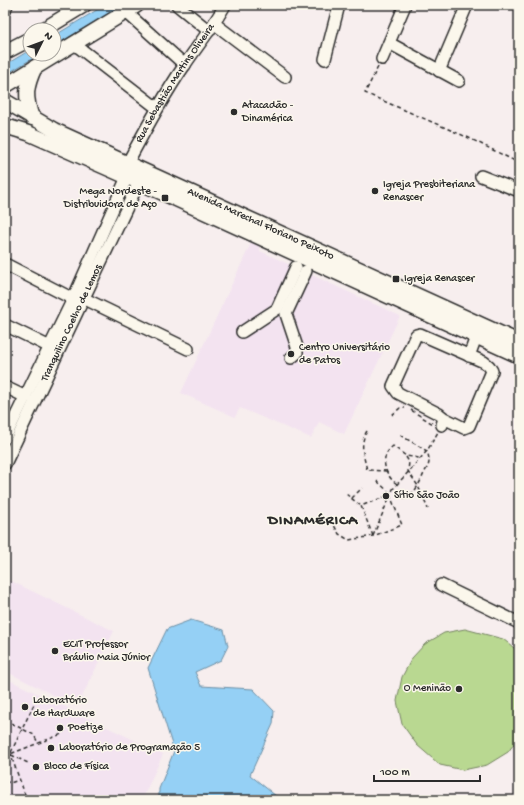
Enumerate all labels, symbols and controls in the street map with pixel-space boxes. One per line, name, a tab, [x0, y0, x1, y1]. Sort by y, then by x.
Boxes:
street label: Rua Sebastião Martins Oliveira	[133, 21, 218, 145]
north arrow	[22, 22, 62, 62]
text: N	[41, 30, 55, 43]
place label: Atacadão - Dinamérica	[241, 100, 294, 125]
marker: Atacadão - Dinamérica	[229, 107, 239, 117]
place label: Igreja Presbiteriana Renascer	[383, 179, 476, 204]
place label: Mega Nordeste - Distribuidora de Aço	[63, 186, 158, 211]
street label: Avenida Marechal Floriano Peixoto	[185, 186, 336, 263]
marker: Igreja Presbiteriana Renascer	[370, 186, 380, 196]
marker: Mega Nordeste - Distribuidora de Aço	[160, 193, 170, 203]
street label: Tranquilino Coelho de Lemos	[39, 262, 105, 384]
place label: Igreja Renascer	[404, 273, 476, 285]
marker: Igreja Renascer	[391, 274, 401, 284]
place label: Centro Universitário de Patos	[299, 342, 390, 367]
marker: Centro Universitário de Patos	[286, 349, 296, 359]
place label: Sítio São João	[394, 490, 460, 502]
marker: Sítio São João	[381, 491, 391, 501]
district label: DINAMÉRICA	[266, 512, 358, 530]
place label: ECIT Professor Bráulio Maia Júnior	[62, 638, 151, 664]
marker: ECIT Professor Bráulio Maia Júnior	[50, 646, 60, 656]
place label: O Meninão	[404, 683, 451, 695]
marker: O Meninão	[454, 684, 464, 694]
place label: Laboratório de Hardware	[33, 695, 95, 720]
marker: Laboratório de Hardware	[20, 702, 30, 712]
place label: Poetize	[67, 722, 103, 734]
marker: Poetize	[55, 723, 65, 733]
place label: Laboratório de Programação 5	[59, 742, 200, 754]
marker: Laboratório de Programação 5	[46, 743, 56, 753]
scale bar	[374, 757, 480, 783]
place label: Bloco de Física	[43, 761, 110, 773]
marker: Bloco de Física	[31, 762, 41, 772]
text: 100 m	[379, 766, 410, 780]

